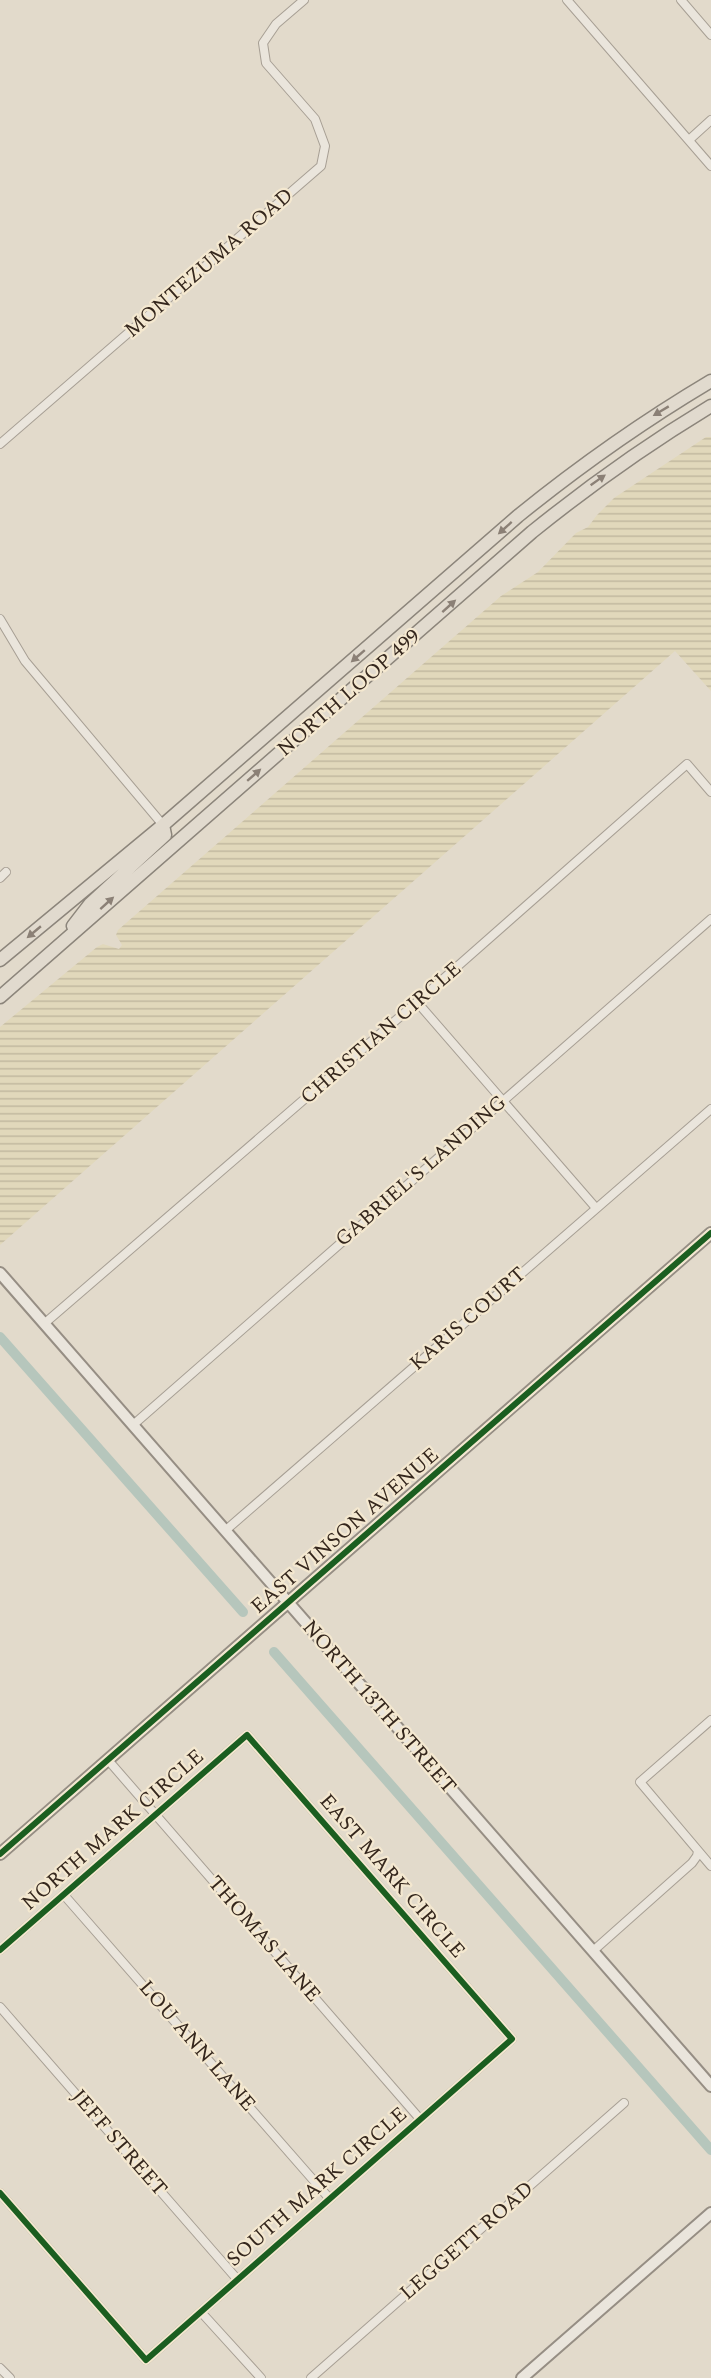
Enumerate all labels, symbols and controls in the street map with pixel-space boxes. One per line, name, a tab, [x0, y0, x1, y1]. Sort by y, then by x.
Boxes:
street label: MONTEZUMA ROAD	[117, 180, 301, 346]
one-way arrow	[653, 405, 669, 416]
one-way arrow	[590, 475, 605, 487]
one-way arrow	[498, 521, 513, 534]
one-way arrow	[441, 600, 456, 613]
street label: NORTH LOOP 499	[270, 621, 428, 765]
one-way arrow	[351, 649, 366, 663]
one-way arrow	[246, 769, 261, 782]
one-way arrow	[99, 897, 114, 910]
one-way arrow	[27, 925, 42, 938]
street label: CHRISTIAN CIRCLE	[293, 954, 469, 1112]
street label: GABRIEL'S LANDING	[328, 1087, 514, 1255]
street label: KARIS COURT	[403, 1259, 533, 1379]
street label: EAST VINSON AVENUE	[244, 1440, 446, 1622]
street label: NORTH 13TH STREET	[294, 1613, 464, 1801]
street label: NORTH MARK CIRCLE	[14, 1741, 212, 1919]
street label: EAST MARK CIRCLE	[311, 1786, 473, 1966]
street label: THOMAS LANE	[200, 1868, 328, 2010]
street label: LOU ANN LANE	[131, 1973, 263, 2119]
street label: JEFF STREET	[63, 2082, 175, 2204]
street label: SOUTH MARK CIRCLE	[219, 2099, 415, 2275]
street label: LEGGETT ROAD	[393, 2174, 541, 2308]

